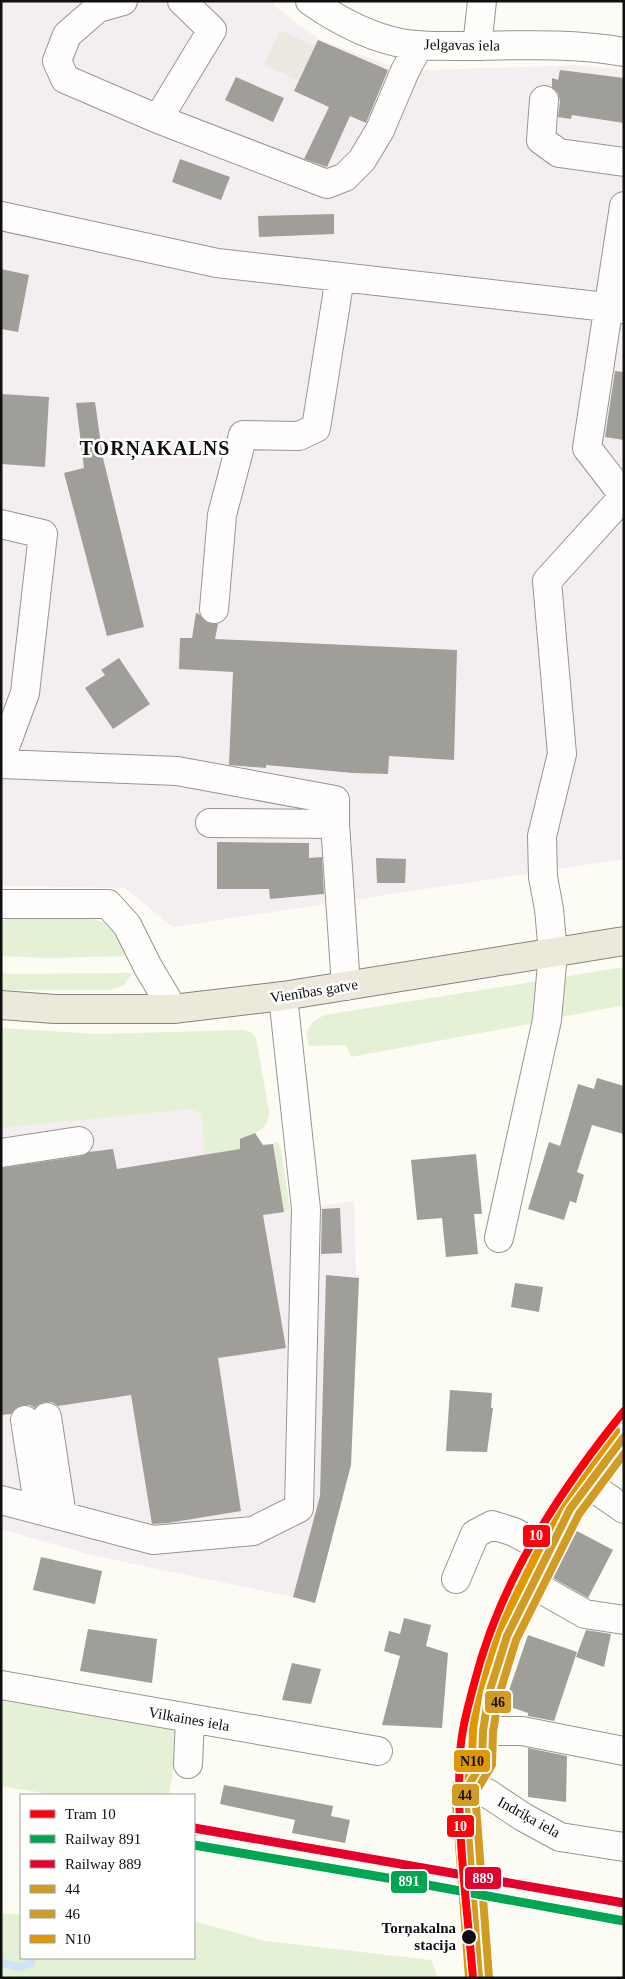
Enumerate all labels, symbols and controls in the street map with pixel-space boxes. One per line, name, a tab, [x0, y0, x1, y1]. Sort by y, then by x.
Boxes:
street label: Jelgavas iela	[424, 36, 501, 54]
district label: TORŅAKALNS	[80, 437, 230, 461]
street label: Vienības gatve	[269, 976, 359, 1006]
line badge: 10	[522, 1524, 551, 1548]
text: 10	[529, 1528, 543, 1543]
line badge: 46	[484, 1690, 512, 1714]
text: 46	[491, 1695, 505, 1710]
street label: Vilkaines iela	[147, 1704, 231, 1734]
line badge: N10	[453, 1749, 491, 1773]
text: N10	[460, 1754, 484, 1769]
line badge: 44	[451, 1783, 480, 1807]
text: 44	[458, 1788, 472, 1803]
street label: Indriķa iela	[495, 1793, 563, 1842]
legend	[20, 1794, 195, 1959]
text: Tram 10	[65, 1806, 116, 1822]
line badge: 10	[446, 1814, 475, 1838]
text: 10	[453, 1819, 467, 1834]
text: Railway 891	[65, 1831, 141, 1847]
text: Railway 889	[65, 1856, 141, 1872]
line badge: 889	[464, 1866, 502, 1890]
line badge: 891	[390, 1870, 428, 1894]
text: 889	[473, 1871, 494, 1886]
text: 891	[399, 1874, 420, 1889]
text: 44	[65, 1881, 81, 1897]
text: 46	[65, 1906, 81, 1922]
place label: Torņakalna stacija	[382, 1920, 456, 1953]
marker: Torņakalna stacija	[460, 1928, 478, 1946]
text: N10	[65, 1931, 91, 1947]

